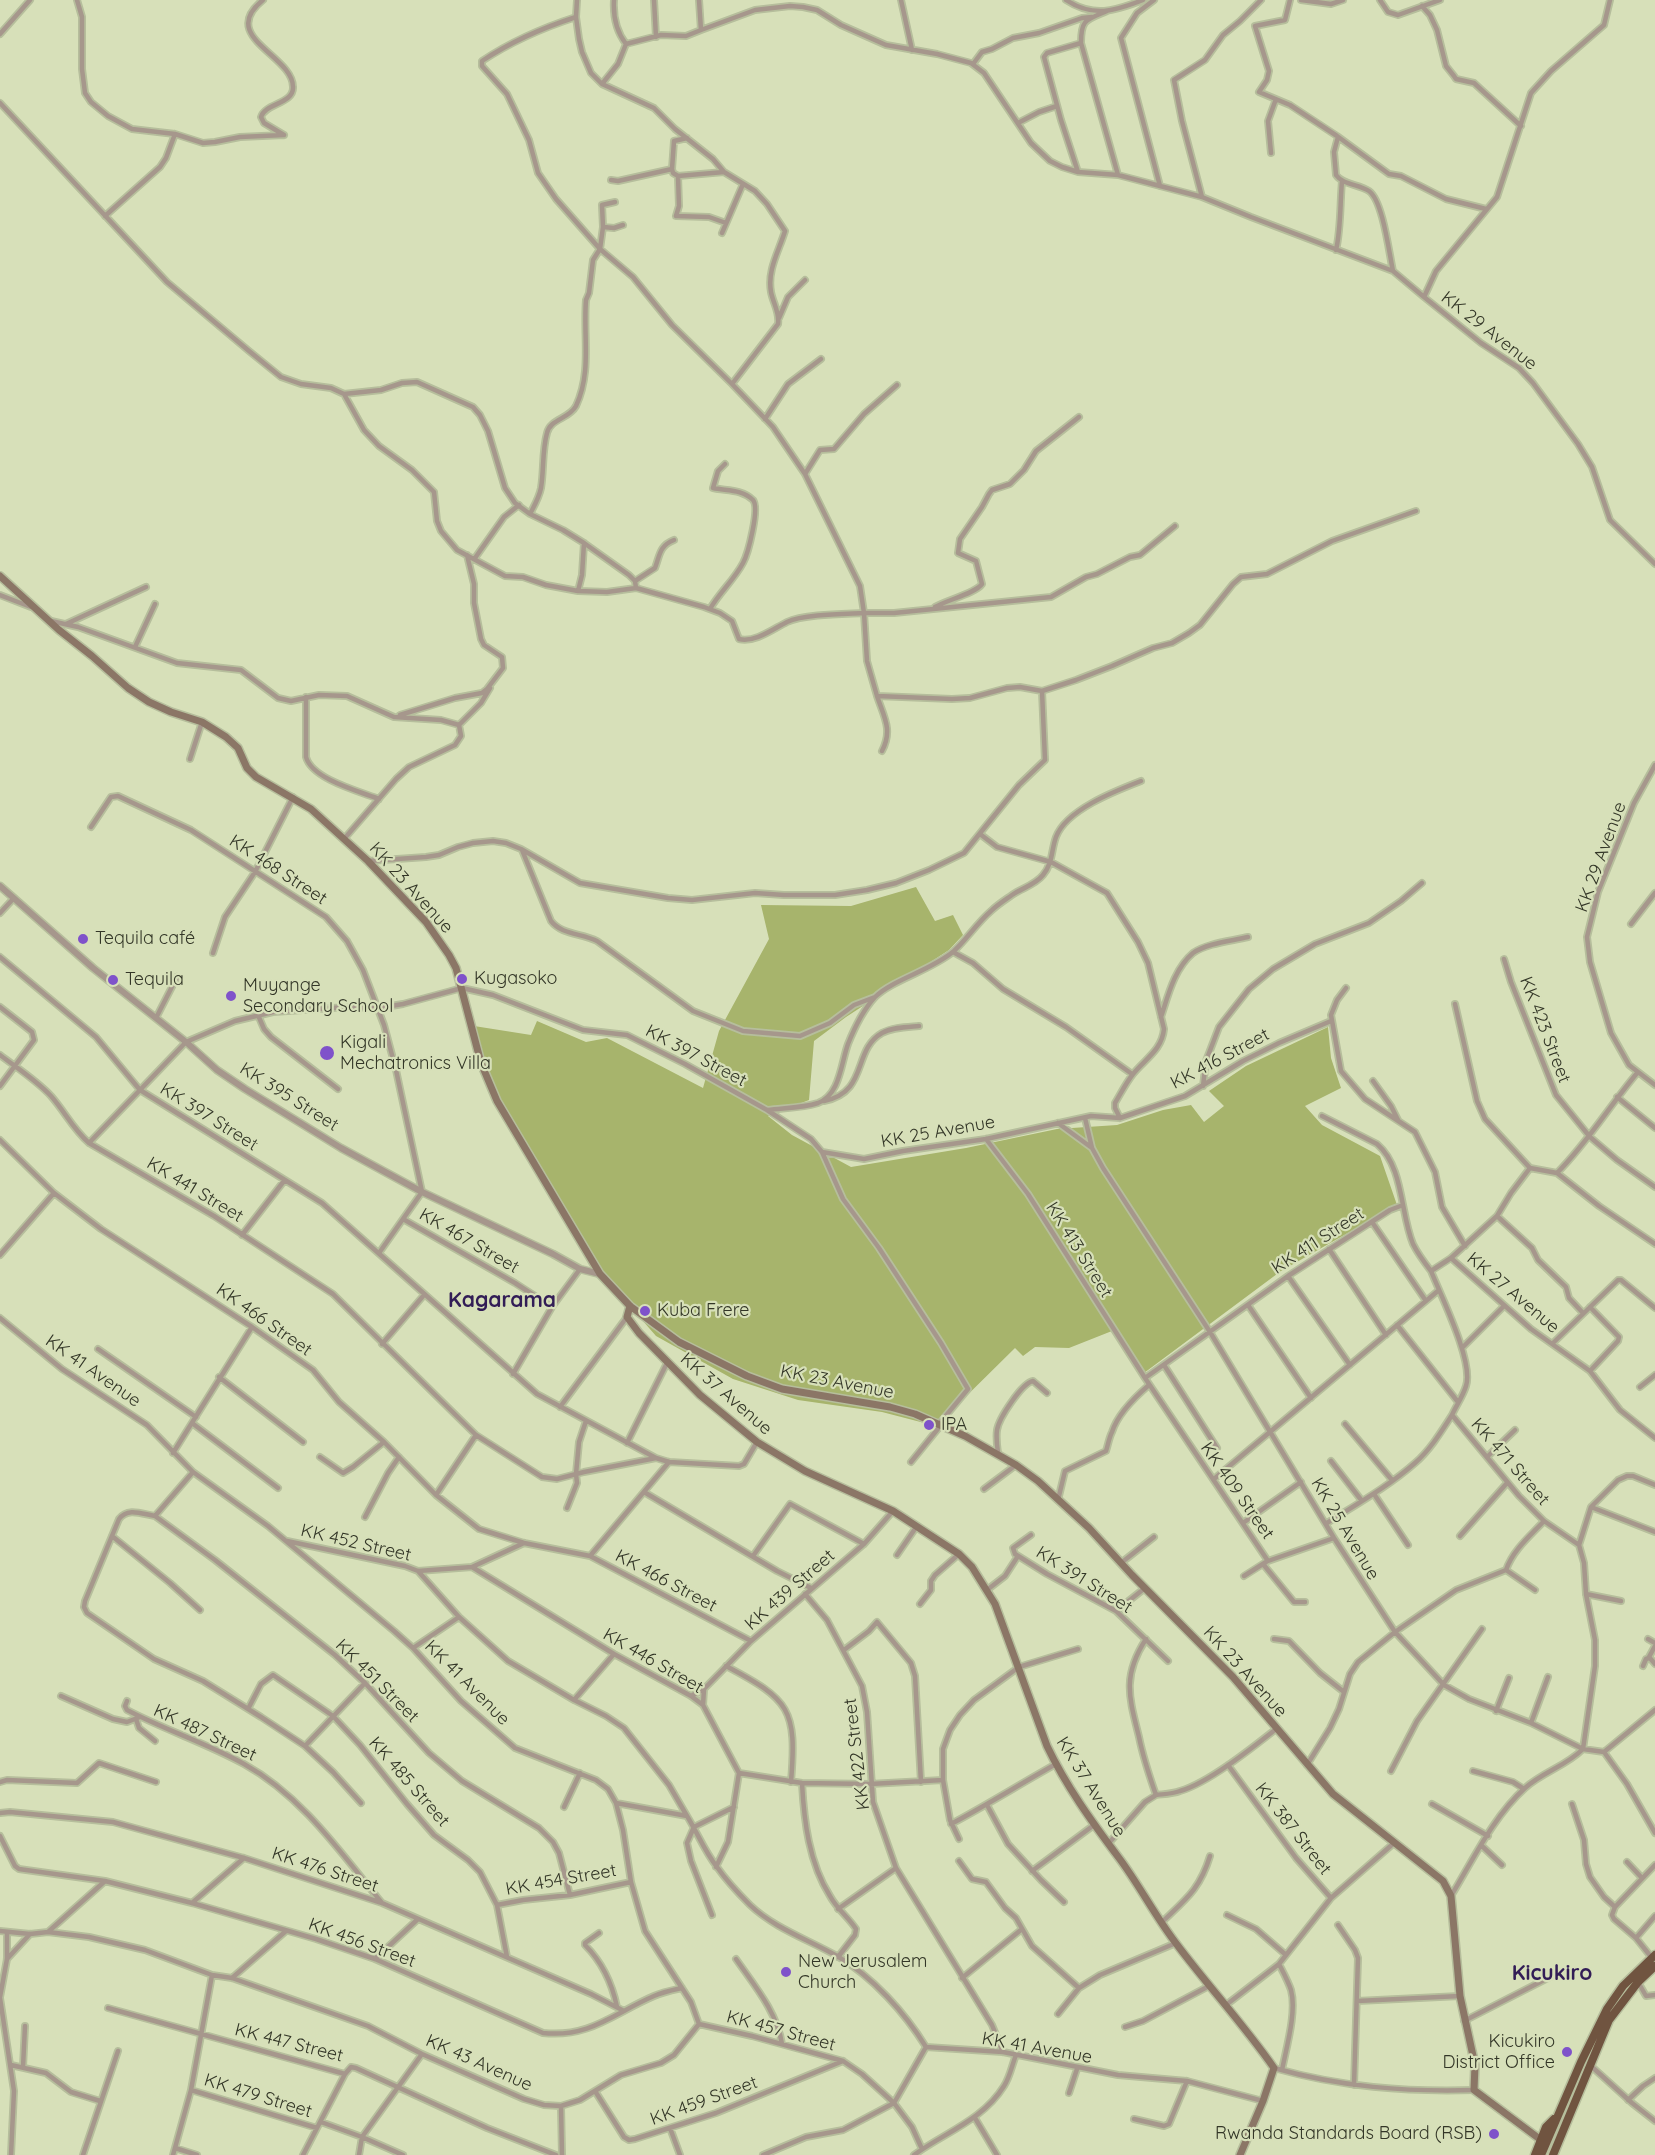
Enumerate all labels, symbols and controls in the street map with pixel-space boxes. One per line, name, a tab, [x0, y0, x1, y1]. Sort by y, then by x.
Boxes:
street label: KK 29 Avenue	[1437, 287, 1541, 375]
street label: KK 29 Avenue	[1571, 799, 1631, 915]
street label: KK 468 Street	[225, 830, 331, 910]
street label: KK 23 Avenue	[364, 838, 458, 938]
place label: Tequila café	[95, 928, 195, 950]
marker: Tequila café	[76, 932, 90, 946]
place label: Kugasoko	[474, 968, 557, 990]
place label: Tequila	[125, 969, 184, 991]
marker: Kugasoko	[455, 972, 469, 986]
marker: Tequila	[106, 973, 120, 987]
street label: KK 423 Street	[1515, 974, 1575, 1086]
place label: Muyange Secondary School	[243, 975, 393, 1018]
marker: Muyange Secondary School	[224, 989, 238, 1003]
street label: KK 397 Street	[642, 1020, 750, 1092]
street label: KK 416 Street	[1167, 1024, 1273, 1094]
place label: Kigali Mechatronics Villa	[340, 1032, 491, 1074]
marker: Kigali Mechatronics Villa	[318, 1044, 336, 1062]
street label: KK 395 Street	[236, 1058, 342, 1136]
street label: KK 397 Street	[156, 1078, 262, 1156]
street label: KK 25 Avenue	[879, 1111, 997, 1153]
street label: KK 441 Street	[143, 1153, 247, 1227]
street label: KK 413 Street	[1041, 1198, 1117, 1302]
street label: KK 411 Street	[1268, 1203, 1368, 1279]
street label: KK 467 Street	[415, 1204, 523, 1278]
street label: KK 27 Avenue	[1462, 1248, 1564, 1338]
street label: KK 466 Street	[212, 1279, 316, 1361]
district label: Kagarama	[448, 1288, 556, 1314]
place label: Kuba Frere	[657, 1300, 749, 1322]
marker: Kuba Frere	[638, 1304, 652, 1318]
street label: KK 41 Avenue	[41, 1330, 145, 1412]
street label: KK 37 Avenue	[676, 1348, 776, 1440]
street label: KK 23 Avenue	[778, 1360, 896, 1404]
place label: IPA	[941, 1414, 967, 1436]
street label: KK 471 Street	[1466, 1414, 1554, 1510]
marker: IPA	[922, 1418, 936, 1432]
street label: KK 409 Street	[1196, 1438, 1278, 1544]
street label: KK 25 Avenue	[1306, 1474, 1384, 1584]
street label: KK 452 Street	[299, 1520, 413, 1566]
street label: KK 391 Street	[1032, 1542, 1136, 1618]
street label: KK 466 Street	[611, 1545, 721, 1617]
street label: KK 439 Street	[741, 1545, 839, 1635]
street label: KK 23 Avenue	[1198, 1622, 1292, 1722]
street label: KK 446 Street	[599, 1624, 707, 1698]
street label: KK 451 Street	[331, 1635, 423, 1727]
street label: KK 41 Avenue	[420, 1636, 514, 1730]
street label: KK 422 Street	[839, 1697, 875, 1811]
street label: KK 487 Street	[150, 1700, 260, 1766]
street label: KK 485 Street	[364, 1733, 454, 1831]
street label: KK 37 Avenue	[1052, 1733, 1130, 1841]
street label: KK 387 Street	[1250, 1779, 1336, 1879]
street label: KK 476 Street	[269, 1843, 381, 1897]
street label: KK 454 Street	[504, 1860, 618, 1900]
street label: KK 456 Street	[305, 1914, 419, 1972]
place label: New Jerusalem Church	[798, 1951, 927, 1994]
district label: Kicukiro	[1512, 1961, 1592, 1987]
marker: New Jerusalem Church	[779, 1965, 793, 1979]
street label: KK 457 Street	[724, 2006, 838, 2056]
street label: KK 447 Street	[233, 2019, 345, 2067]
street label: KK 41 Avenue	[980, 2028, 1094, 2068]
street label: KK 43 Avenue	[422, 2030, 536, 2096]
place label: Kicukiro District Office	[1442, 2031, 1555, 2074]
marker: Kicukiro District Office	[1560, 2045, 1574, 2059]
street label: KK 479 Street	[202, 2069, 314, 2123]
street label: KK 459 Street	[647, 2072, 761, 2130]
place label: Rwanda Standards Board (RSB)	[1215, 2123, 1482, 2145]
marker: Rwanda Standards Board (RSB)	[1487, 2127, 1501, 2141]

